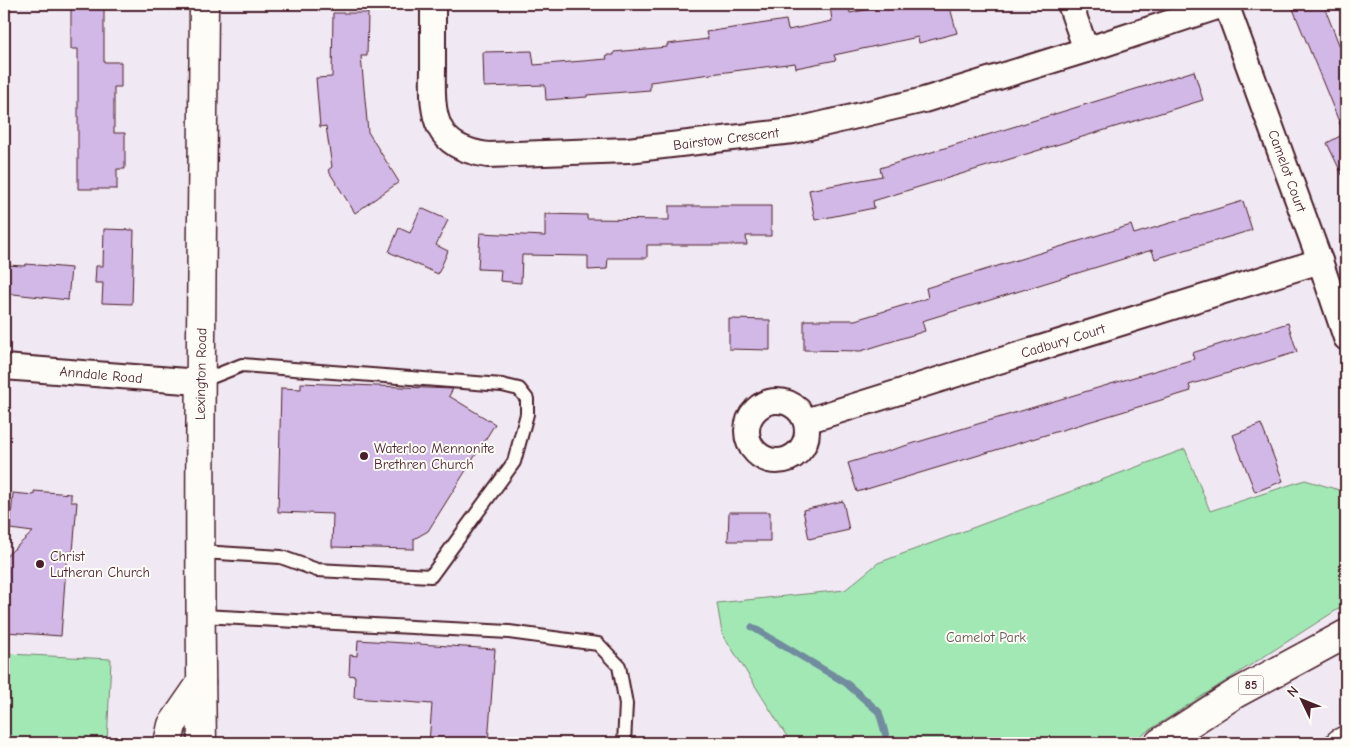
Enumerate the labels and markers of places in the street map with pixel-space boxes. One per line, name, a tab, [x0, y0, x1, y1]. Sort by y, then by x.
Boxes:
place label: Waterloo Mennonite Brethren Church	[374, 440, 494, 473]
marker: Waterloo Mennonite Brethren Church	[358, 450, 370, 462]
place label: Christ Lutheran Church	[50, 548, 150, 581]
marker: Christ Lutheran Church	[34, 558, 46, 570]

